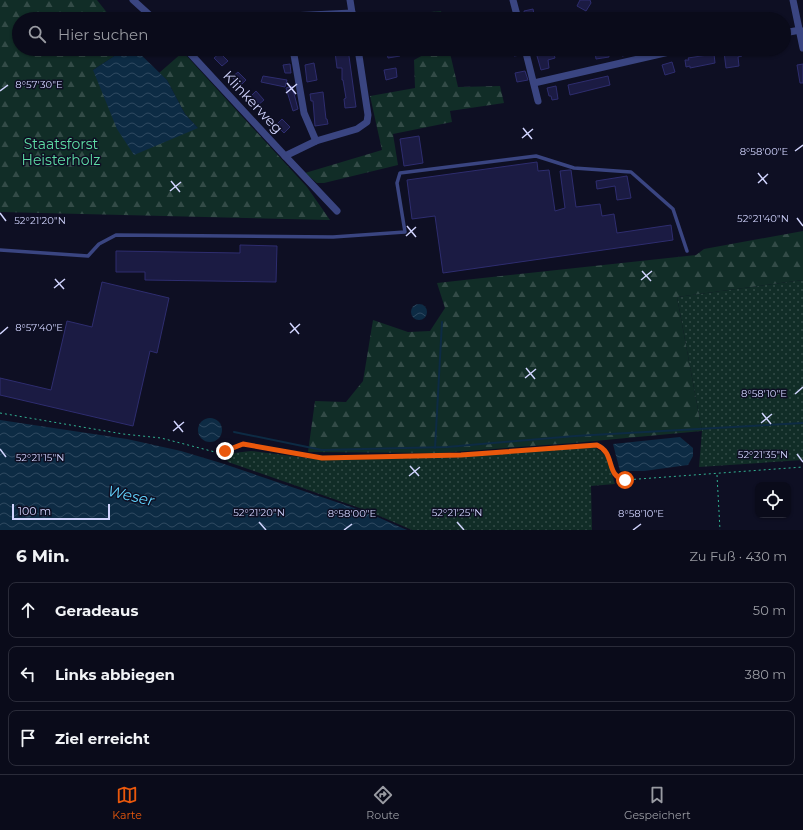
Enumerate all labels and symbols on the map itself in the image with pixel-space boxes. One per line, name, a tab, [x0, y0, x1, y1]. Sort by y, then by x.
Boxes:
street label: Klinkerweg	[219, 67, 287, 137]
text: 8°57'30"E	[15, 78, 63, 91]
park label: Staatsforst Heisterholz	[22, 135, 100, 169]
text: 8°58'00"E	[740, 145, 789, 158]
text: 52°21'40"N	[737, 212, 789, 225]
text: 52°21'20"N	[14, 214, 66, 227]
text: 8°57'40"E	[15, 321, 63, 334]
text: 8°58'10"E	[741, 387, 787, 400]
route end	[216, 442, 234, 460]
text: 52°21'35"N	[738, 448, 788, 461]
text: 52°21'15"N	[16, 451, 64, 464]
route start	[616, 471, 634, 489]
water label: Weser	[106, 481, 157, 510]
scale bar	[12, 502, 110, 521]
text: 52°21'20"N	[233, 506, 285, 519]
text: 52°21'25"N	[432, 506, 482, 519]
text: 8°58'00"E	[328, 507, 377, 520]
text: 8°58'10"E	[618, 507, 664, 520]

